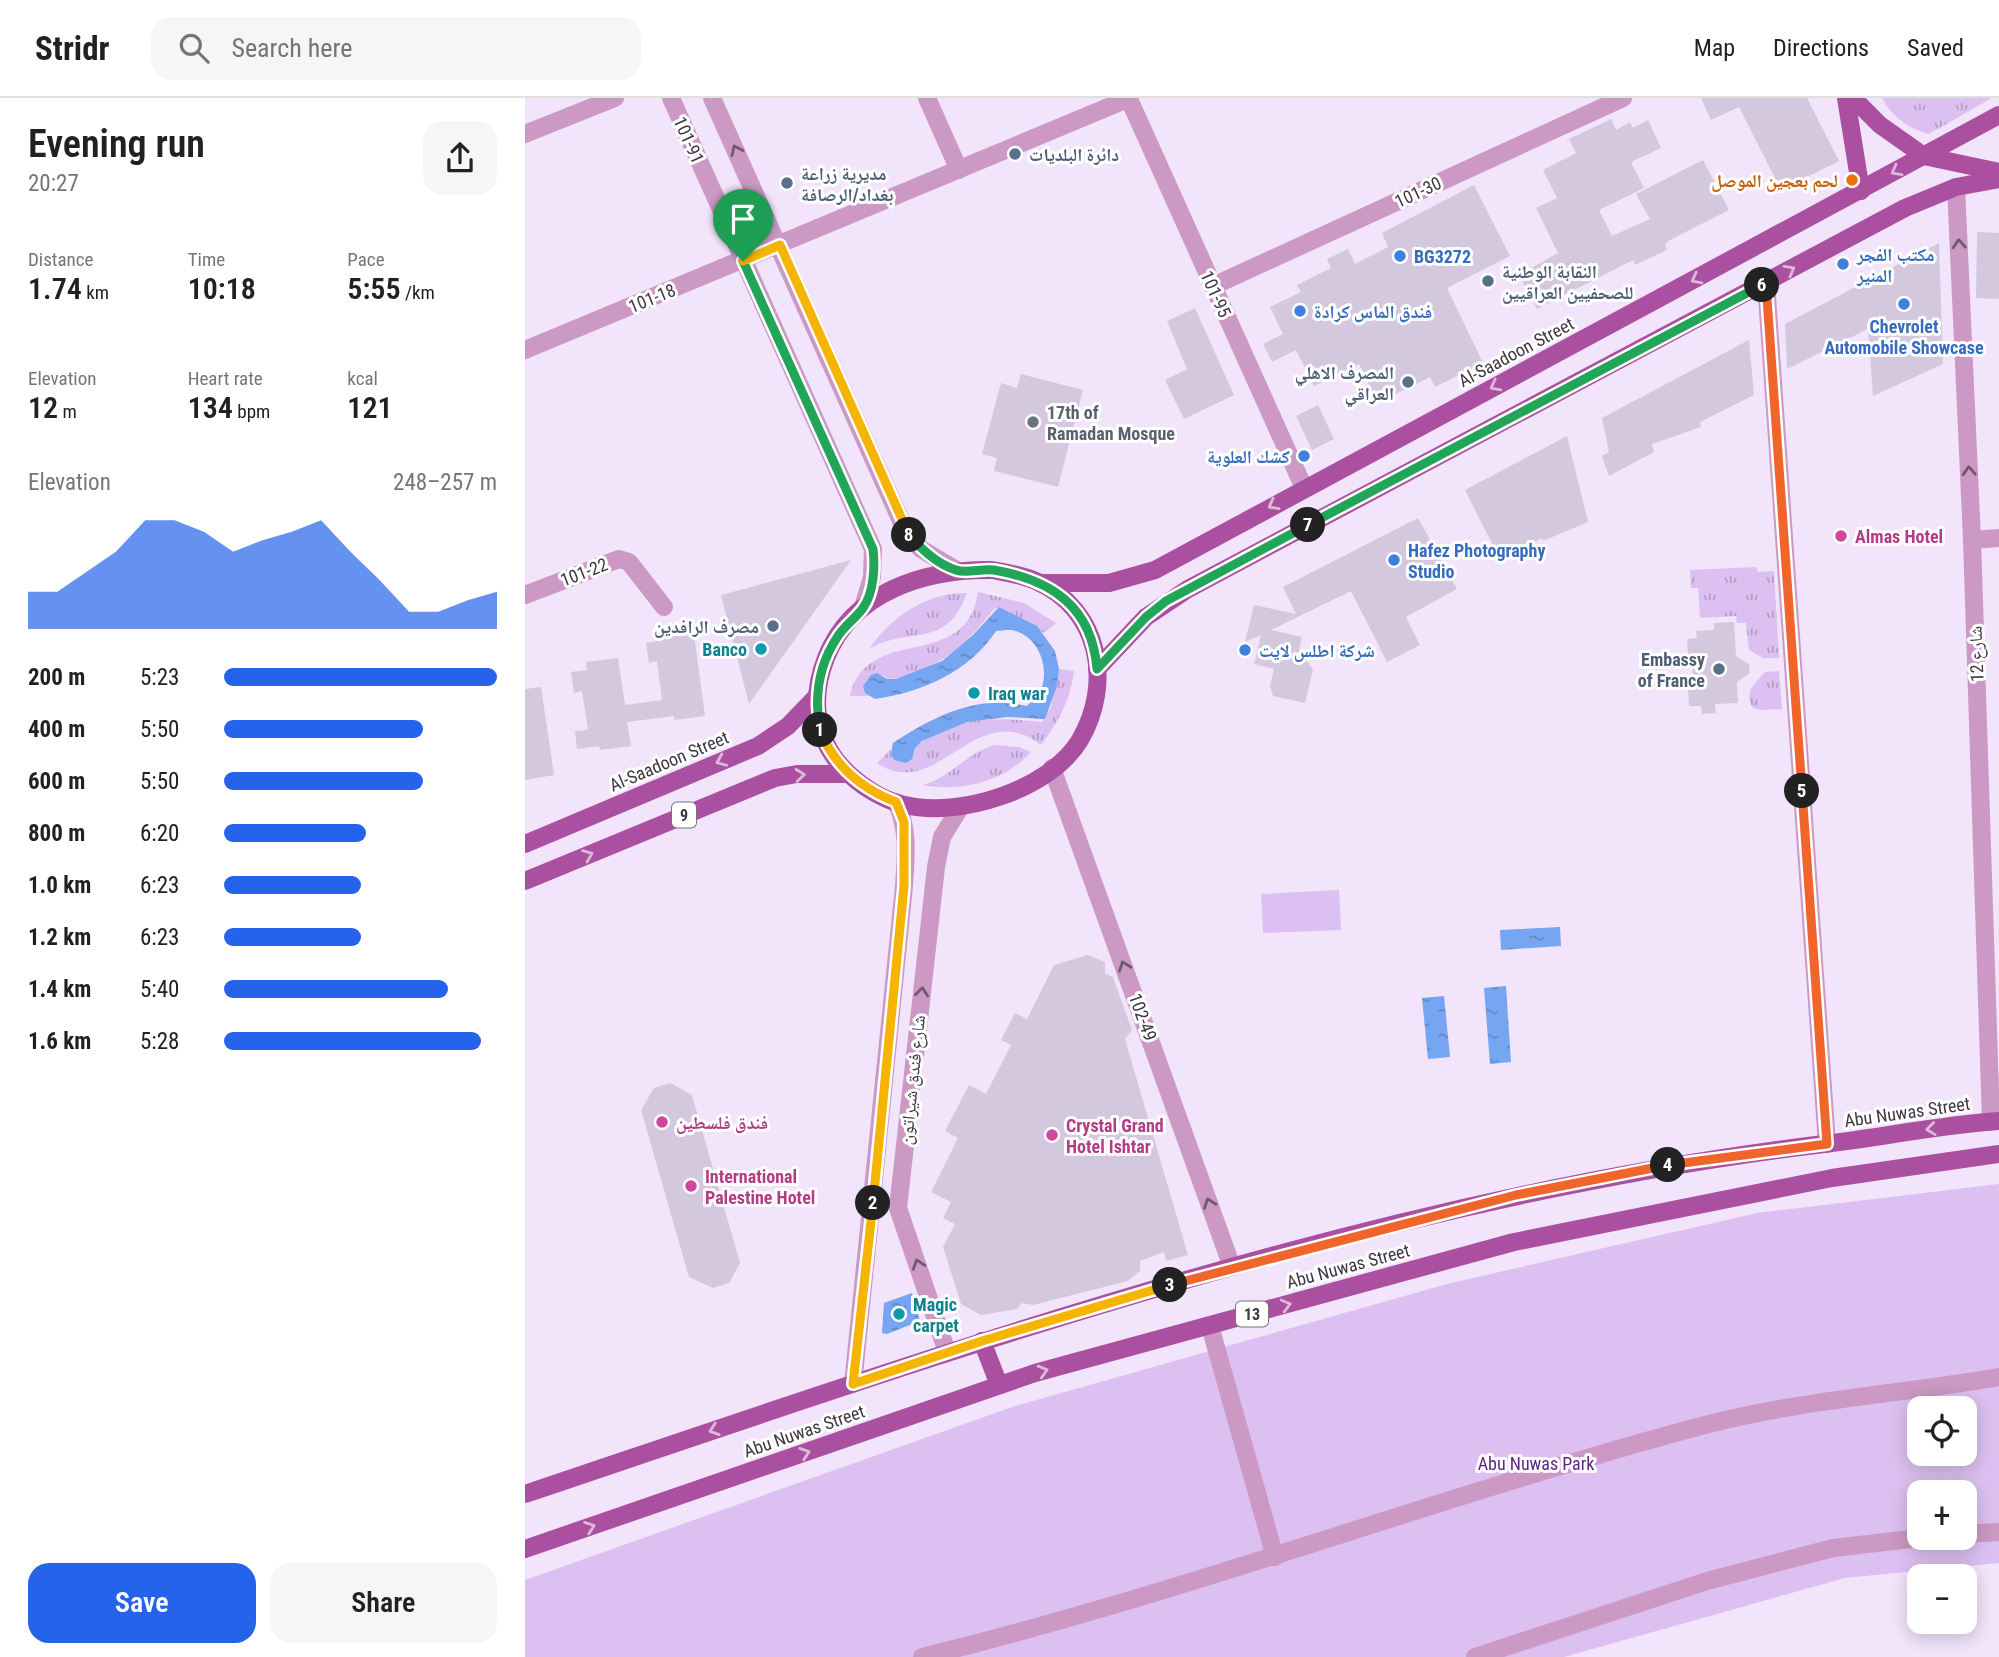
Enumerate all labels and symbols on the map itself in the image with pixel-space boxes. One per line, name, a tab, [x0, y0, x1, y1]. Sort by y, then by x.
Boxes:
street label: 101-91	[669, 113, 709, 167]
place label: دائرة البلديات	[1029, 144, 1119, 165]
one-way arrow	[730, 145, 744, 157]
marker: دائرة البلديات	[1007, 146, 1023, 162]
place label: مديرية زراعة بغداد/الرصافة	[801, 163, 893, 205]
one-way arrow	[1891, 163, 1904, 177]
place label: لحم بعجين الموصل	[1711, 170, 1838, 193]
street label: 101-30	[1391, 172, 1445, 212]
marker: لحم بعجين الموصل	[1844, 172, 1860, 188]
marker: مديرية زراعة بغداد/الرصافة	[779, 175, 795, 191]
pin	[713, 189, 773, 261]
one-way arrow	[1951, 238, 1966, 249]
place label: مكتب الفجر المنير	[1856, 244, 1935, 286]
place label: BG3272	[1414, 246, 1471, 267]
marker: BG3272	[1392, 248, 1408, 264]
marker: مكتب الفجر المنير	[1835, 256, 1851, 272]
place label: النقابة الوطنية للصحفيين العراقيين	[1502, 261, 1633, 304]
one-way arrow	[1783, 265, 1796, 278]
street label: 101-95	[1196, 267, 1236, 321]
pin: 6	[1745, 268, 1779, 302]
one-way arrow	[1691, 271, 1703, 284]
marker: النقابة الوطنية للصحفيين العراقيين	[1480, 273, 1496, 289]
street label: 101-18	[625, 279, 679, 317]
marker: Chevrolet Automobile Showcase	[1896, 296, 1912, 312]
place label: فندق الماس كرادة	[1314, 301, 1432, 323]
marker: فندق الماس كرادة	[1292, 303, 1308, 319]
street label: Al-Saadoon Street	[1455, 313, 1577, 391]
place label: Chevrolet Automobile Showcase	[1824, 316, 1984, 358]
place label: المصرف الاهلي العراقي	[1295, 362, 1394, 408]
marker: المصرف الاهلي العراقي	[1400, 374, 1416, 390]
one-way arrow	[1490, 378, 1502, 392]
place label: 17th of Ramadan Mosque	[1047, 402, 1175, 444]
marker: 17th of Ramadan Mosque	[1025, 414, 1041, 430]
place label: كشك العلوية	[1207, 446, 1290, 467]
marker: كشك العلوية	[1296, 448, 1312, 464]
one-way arrow	[1962, 466, 1977, 477]
one-way arrow	[1268, 497, 1280, 510]
pin: 7	[1291, 508, 1325, 542]
pin: 8	[891, 518, 927, 552]
place label: Almas Hotel	[1855, 526, 1943, 547]
marker: Almas Hotel	[1833, 528, 1849, 544]
place label: Hafez Photography Studio	[1408, 540, 1545, 582]
marker: Hafez Photography Studio	[1386, 552, 1402, 568]
street label: 101-22	[557, 553, 611, 591]
place label: مصرف الرافدين	[654, 616, 759, 638]
marker: مصرف الرافدين	[765, 618, 781, 634]
street label: شارع 12	[1965, 626, 1988, 682]
place label: Banco	[702, 639, 747, 660]
place label: شركة اطلس لايت	[1259, 640, 1375, 662]
marker: Banco	[753, 641, 769, 657]
marker: شركة اطلس لايت	[1237, 642, 1253, 658]
place label: Embassy of France	[1638, 649, 1705, 691]
marker: Embassy of France	[1711, 661, 1727, 677]
place label: Iraq war	[988, 683, 1046, 704]
marker: Iraq war	[966, 685, 982, 701]
pin: 1	[803, 712, 837, 748]
street label: Al-Saadoon Street	[606, 726, 732, 796]
one-way arrow	[715, 753, 727, 767]
one-way arrow	[795, 768, 806, 783]
pin: 5	[1785, 774, 1819, 808]
road number: 9	[672, 802, 696, 828]
one-way arrow	[581, 849, 593, 863]
one-way arrow	[1119, 960, 1133, 972]
one-way arrow	[914, 986, 929, 997]
street label: 102-49	[1125, 990, 1161, 1044]
street label: شارع فندق شيراتون	[895, 1014, 930, 1146]
street label: Abu Nuwas Street	[1843, 1093, 1971, 1131]
place label: فندق فلسطين	[676, 1112, 768, 1134]
marker: فندق فلسطين	[654, 1114, 670, 1130]
place label: Crystal Grand Hotel Ishtar	[1066, 1115, 1164, 1157]
one-way arrow	[1925, 1121, 1937, 1136]
marker: Crystal Grand Hotel Ishtar	[1044, 1127, 1060, 1143]
pin: 4	[1651, 1148, 1685, 1182]
place label: International Palestine Hotel	[705, 1166, 815, 1208]
marker: International Palestine Hotel	[683, 1178, 699, 1194]
pin: 2	[855, 1186, 891, 1220]
one-way arrow	[1204, 1197, 1218, 1209]
street label: Abu Nuwas Street	[1284, 1239, 1412, 1293]
one-way arrow	[912, 1258, 926, 1271]
pin: 3	[1153, 1268, 1187, 1302]
place label: Magic carpet	[913, 1294, 959, 1336]
one-way arrow	[1280, 1299, 1292, 1313]
road number: 13	[1236, 1302, 1268, 1326]
marker: Magic carpet	[891, 1306, 907, 1322]
one-way arrow	[1037, 1365, 1049, 1379]
street label: Abu Nuwas Street	[741, 1400, 867, 1462]
one-way arrow	[709, 1422, 721, 1436]
one-way arrow	[798, 1447, 810, 1461]
park label: Abu Nuwas Park	[1478, 1453, 1594, 1474]
one-way arrow	[583, 1521, 595, 1536]

